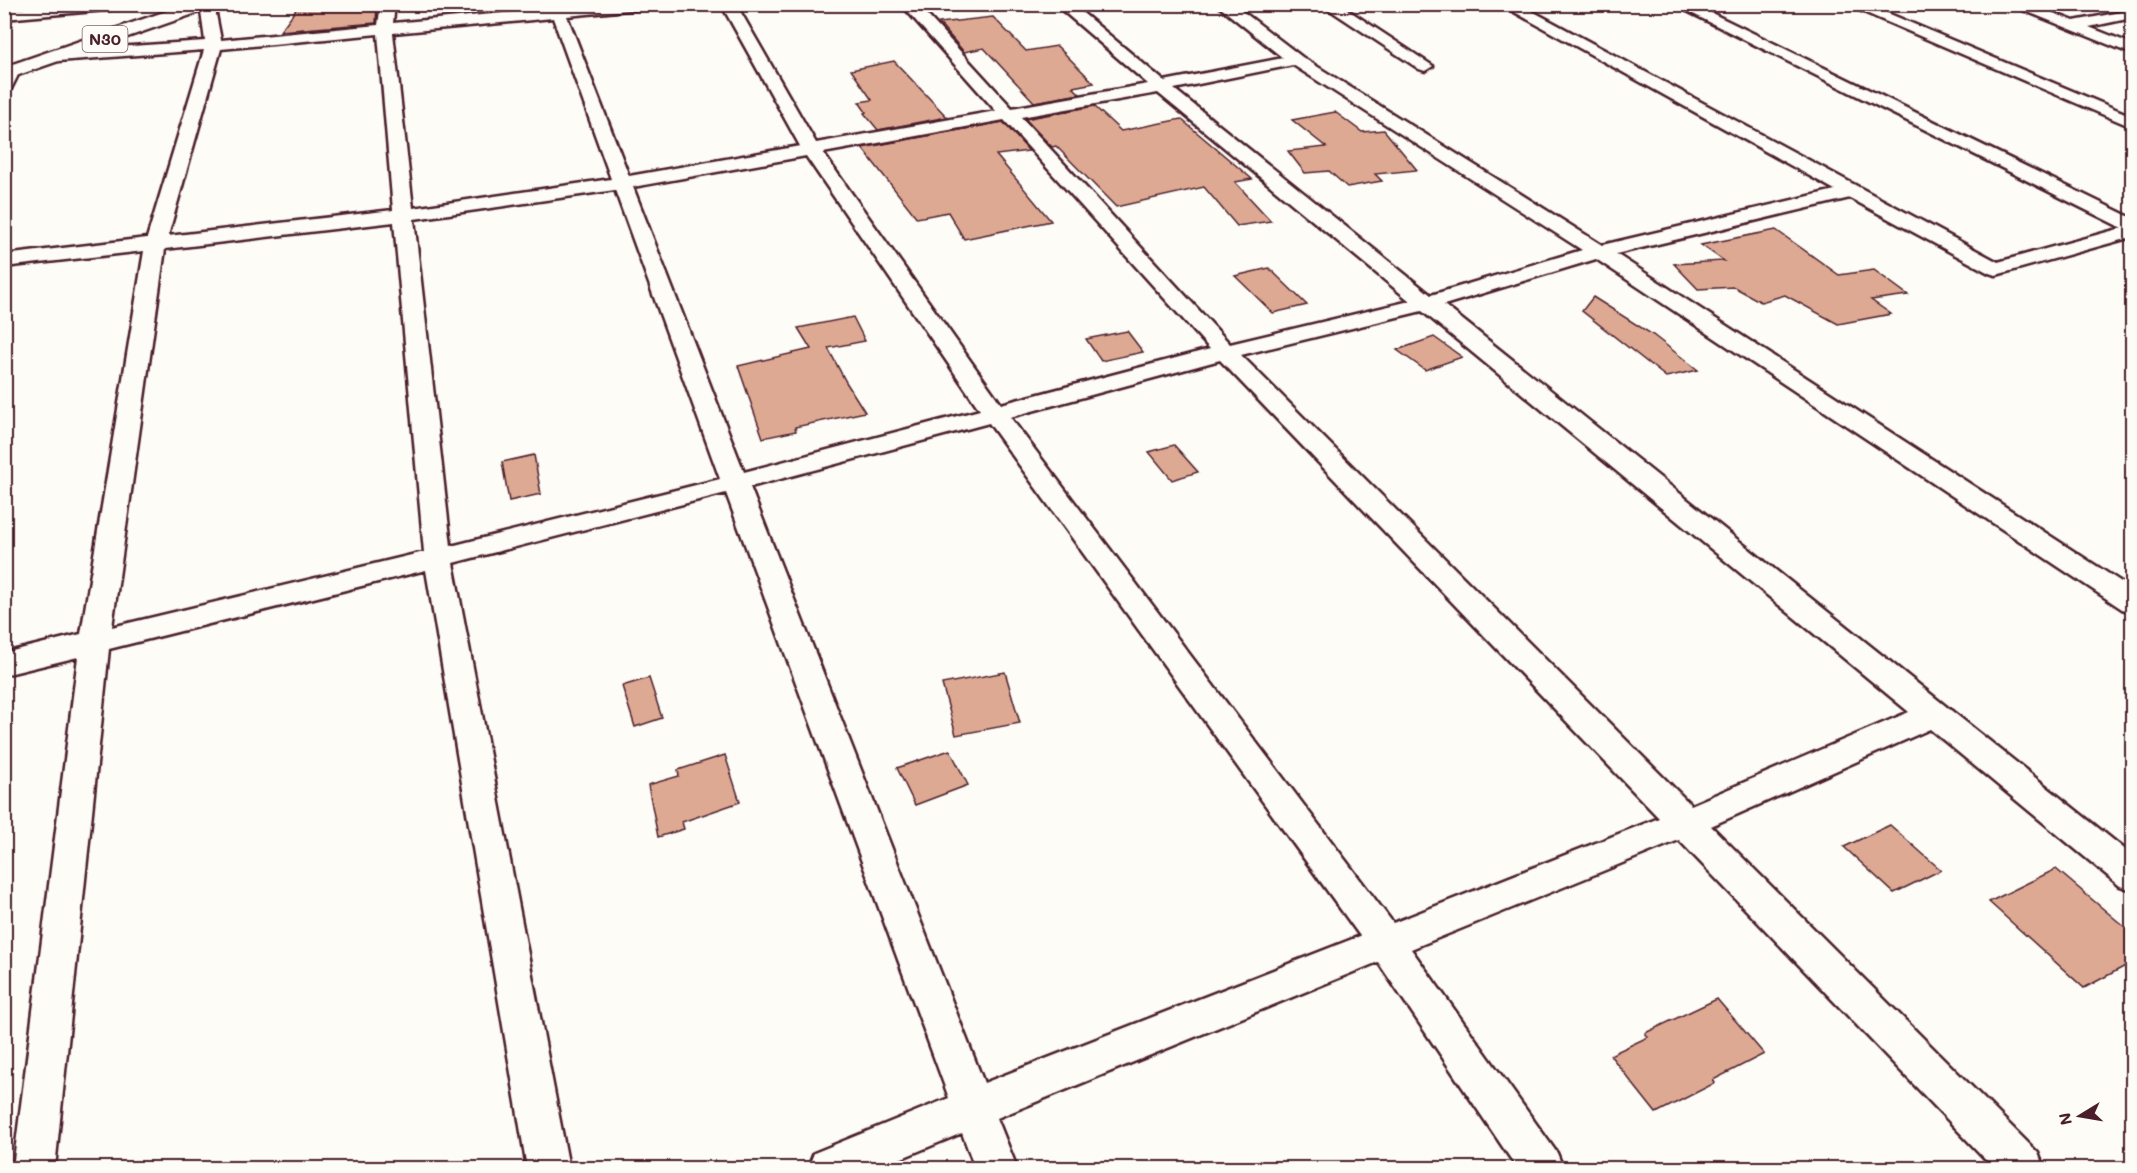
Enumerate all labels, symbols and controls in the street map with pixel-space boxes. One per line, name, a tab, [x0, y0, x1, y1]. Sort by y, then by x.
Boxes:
road number: N30	[82, 26, 128, 52]
north arrow	[2050, 1086, 2110, 1146]
text: N	[2053, 1111, 2076, 1127]

